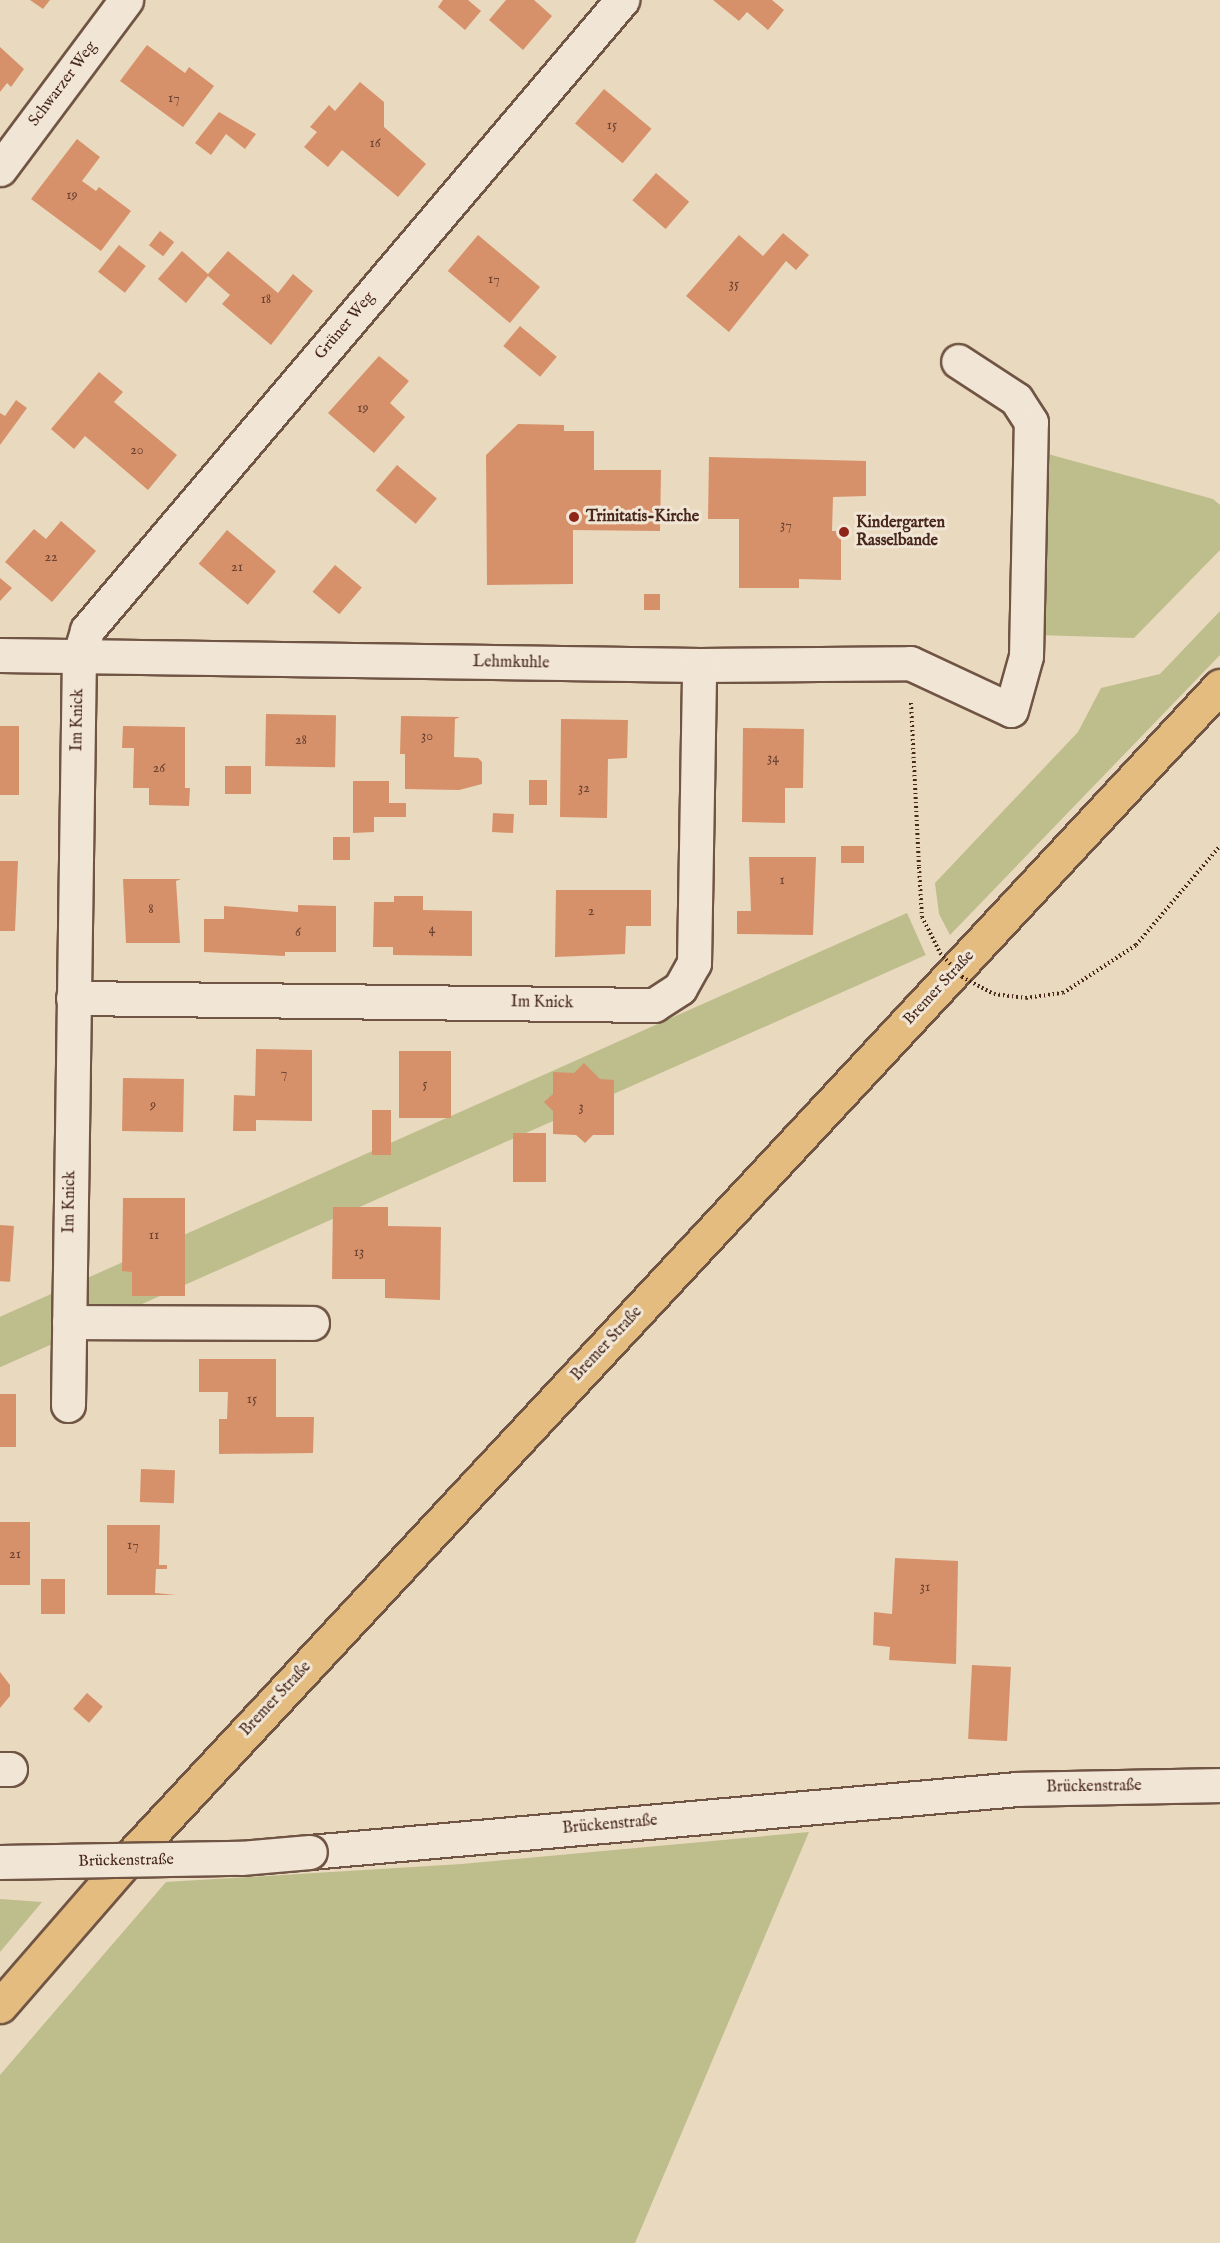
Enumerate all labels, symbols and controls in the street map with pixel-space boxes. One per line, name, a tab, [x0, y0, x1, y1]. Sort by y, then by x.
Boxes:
street label: Schwarzer Weg	[25, 38, 101, 130]
house number: 17	[168, 90, 180, 106]
house number: 15	[607, 117, 617, 133]
house number: 16	[369, 135, 381, 151]
house number: 19	[66, 187, 78, 203]
house number: 17	[488, 271, 500, 287]
house number: 35	[729, 276, 739, 292]
street label: Grüner Weg	[311, 288, 379, 364]
house number: 18	[261, 291, 271, 307]
house number: 19	[357, 400, 369, 416]
house number: 20	[130, 442, 144, 458]
place label: Trinitatis-Kirche	[586, 507, 699, 527]
marker: Trinitatis-Kirche	[567, 510, 581, 524]
place label: Kindergarten Rasselbande	[856, 513, 945, 551]
house number: 37	[780, 517, 792, 533]
marker: Kindergarten Rasselbande	[837, 525, 851, 539]
house number: 22	[44, 549, 58, 565]
house number: 21	[231, 559, 243, 575]
street label: Lehmkuhle	[472, 653, 550, 673]
street label: Im Knick	[68, 689, 88, 751]
house number: 30	[421, 728, 433, 744]
house number: 28	[295, 732, 307, 748]
house number: 34	[767, 750, 779, 766]
house number: 26	[153, 760, 165, 776]
house number: 32	[578, 780, 590, 796]
house number: 1	[779, 872, 785, 888]
house number: 8	[148, 901, 154, 917]
house number: 2	[588, 903, 594, 919]
house number: 4	[429, 921, 435, 937]
house number: 6	[295, 924, 301, 940]
street label: Bremer Straße	[900, 947, 978, 1029]
street label: Im Knick	[511, 993, 573, 1013]
house number: 7	[281, 1065, 287, 1081]
house number: 5	[422, 1076, 428, 1092]
house number: 9	[150, 1097, 156, 1113]
house number: 3	[578, 1099, 584, 1115]
street label: Im Knick	[60, 1171, 80, 1233]
house number: 11	[149, 1227, 159, 1243]
house number: 13	[354, 1244, 364, 1260]
street label: Bremer Straße	[568, 1303, 646, 1385]
house number: 15	[247, 1391, 257, 1407]
house number: 17	[127, 1537, 139, 1553]
house number: 21	[9, 1546, 21, 1562]
house number: 31	[920, 1579, 930, 1595]
street label: Bremer Straße	[237, 1658, 315, 1740]
street label: Brückenstraße	[1046, 1777, 1142, 1797]
street label: Brückenstraße	[562, 1811, 658, 1839]
street label: Brückenstraße	[78, 1851, 174, 1871]

